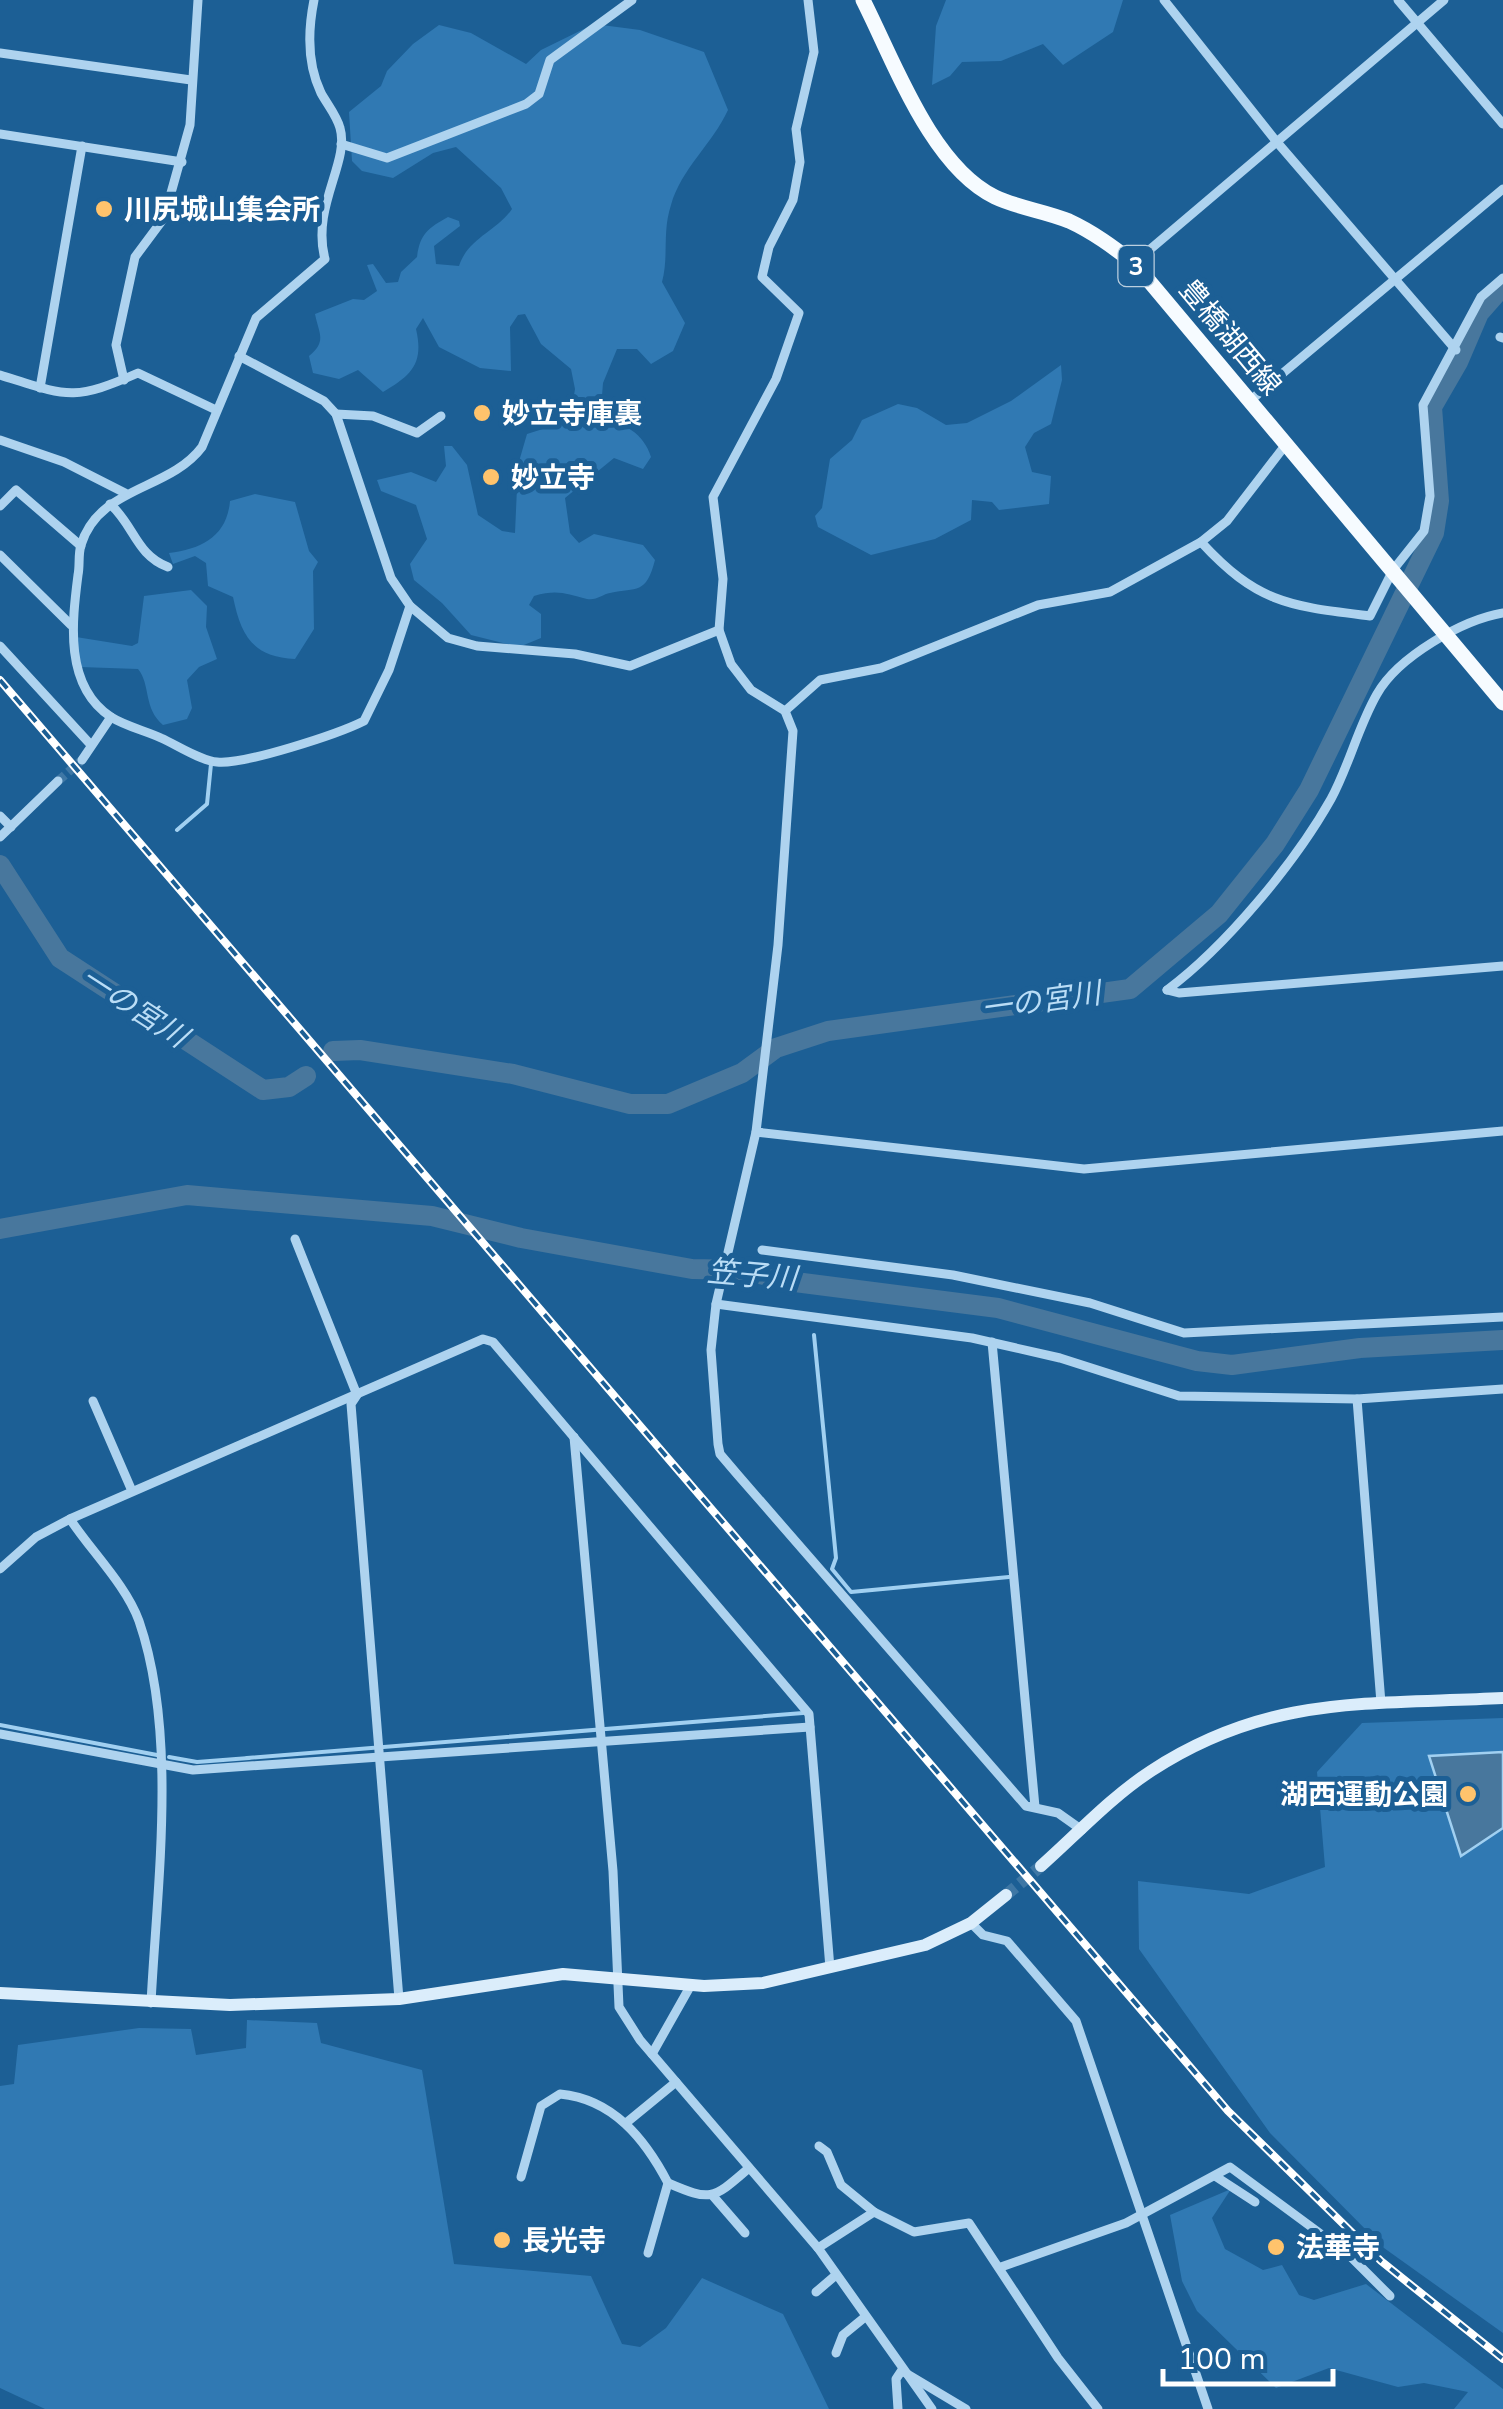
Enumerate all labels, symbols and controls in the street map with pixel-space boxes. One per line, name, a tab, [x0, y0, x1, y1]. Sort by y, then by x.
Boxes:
place label: 川尻城山集会所	[124, 191, 320, 229]
marker: 川尻城山集会所	[93, 198, 115, 220]
road number: 3	[1118, 246, 1154, 286]
street label: 豊橋湖西線	[1171, 272, 1290, 403]
place label: 妙立寺庫裏	[502, 395, 642, 433]
marker: 妙立寺庫裏	[471, 402, 493, 424]
place label: 妙立寺	[511, 459, 595, 497]
marker: 妙立寺	[480, 466, 502, 488]
water label: 一の宮川	[72, 958, 198, 1059]
water label: 一の宮川	[979, 972, 1106, 1030]
water label: 笠子川	[705, 1251, 802, 1300]
place label: 湖西運動公園	[1280, 1776, 1448, 1814]
marker: 湖西運動公園	[1457, 1783, 1479, 1805]
place label: 長光寺	[522, 2222, 606, 2260]
marker: 長光寺	[491, 2229, 513, 2251]
place label: 法華寺	[1296, 2229, 1380, 2267]
marker: 法華寺	[1265, 2236, 1287, 2258]
scale bar	[1163, 2324, 1333, 2386]
text: 100 m	[1178, 2339, 1265, 2380]

